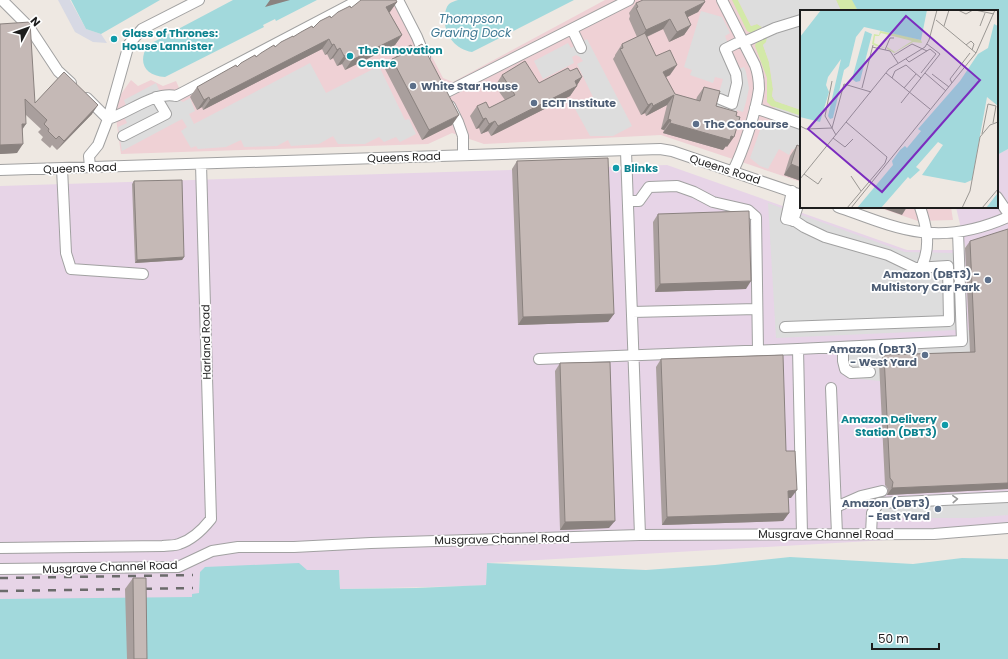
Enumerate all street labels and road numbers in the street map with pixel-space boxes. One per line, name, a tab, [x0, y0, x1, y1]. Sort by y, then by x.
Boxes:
street label: Queens Road	[367, 148, 441, 166]
street label: Queens Road	[687, 150, 763, 188]
street label: Queens Road	[43, 159, 117, 177]
street label: Harland Road	[197, 304, 215, 380]
street label: Musgrave Channel Road	[758, 526, 894, 542]
street label: Musgrave Channel Road	[434, 530, 570, 548]
street label: Musgrave Channel Road	[42, 557, 178, 577]

